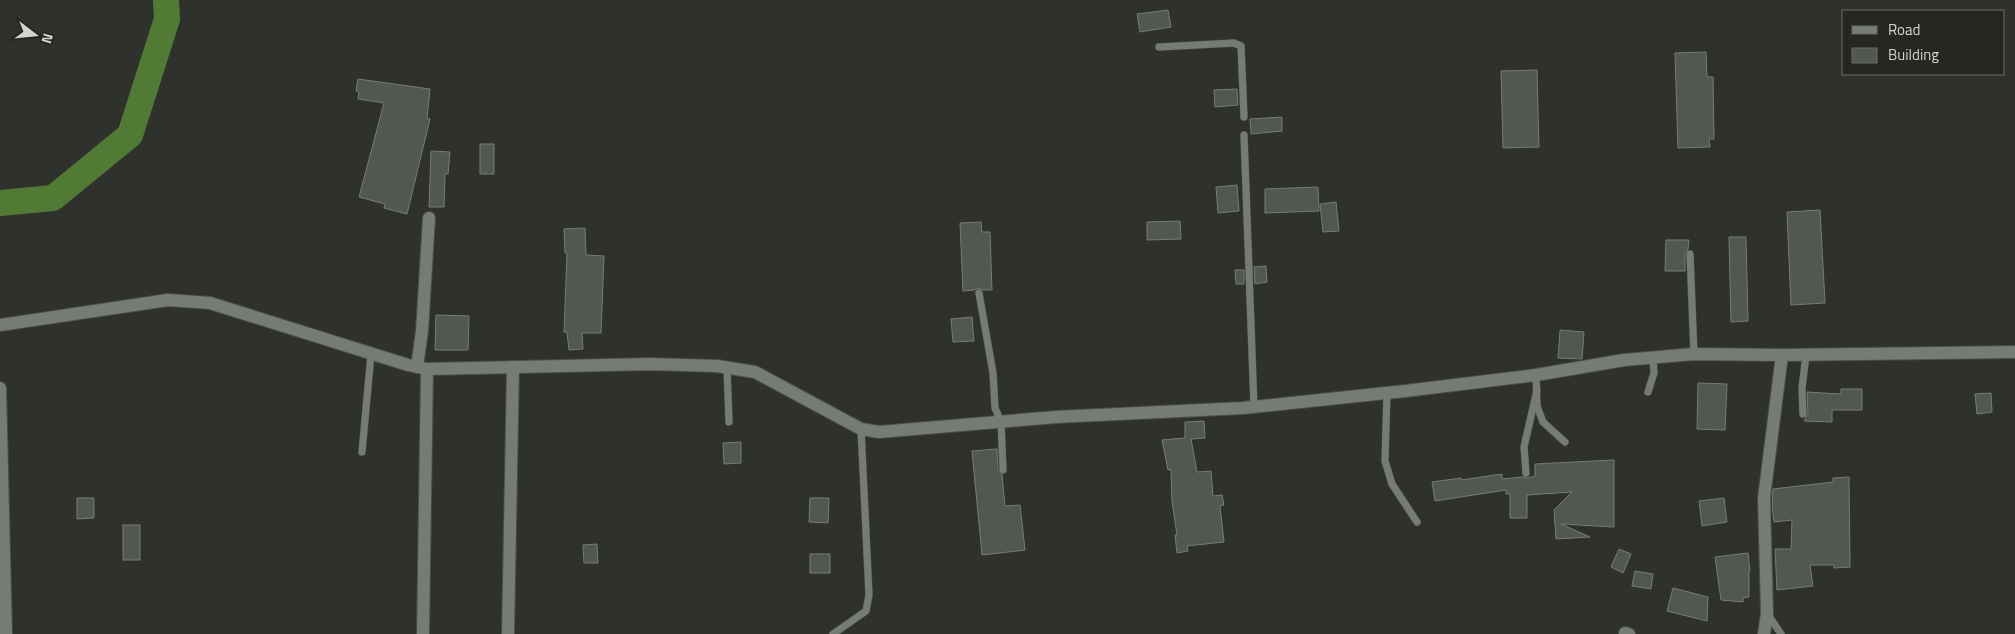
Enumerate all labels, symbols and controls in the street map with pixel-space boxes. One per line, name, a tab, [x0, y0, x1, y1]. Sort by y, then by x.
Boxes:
north arrow	[10, 10, 60, 60]
legend	[1842, 10, 2005, 75]
text: Road	[1888, 18, 1920, 41]
text: N	[37, 31, 59, 46]
text: Building	[1888, 43, 1939, 66]

